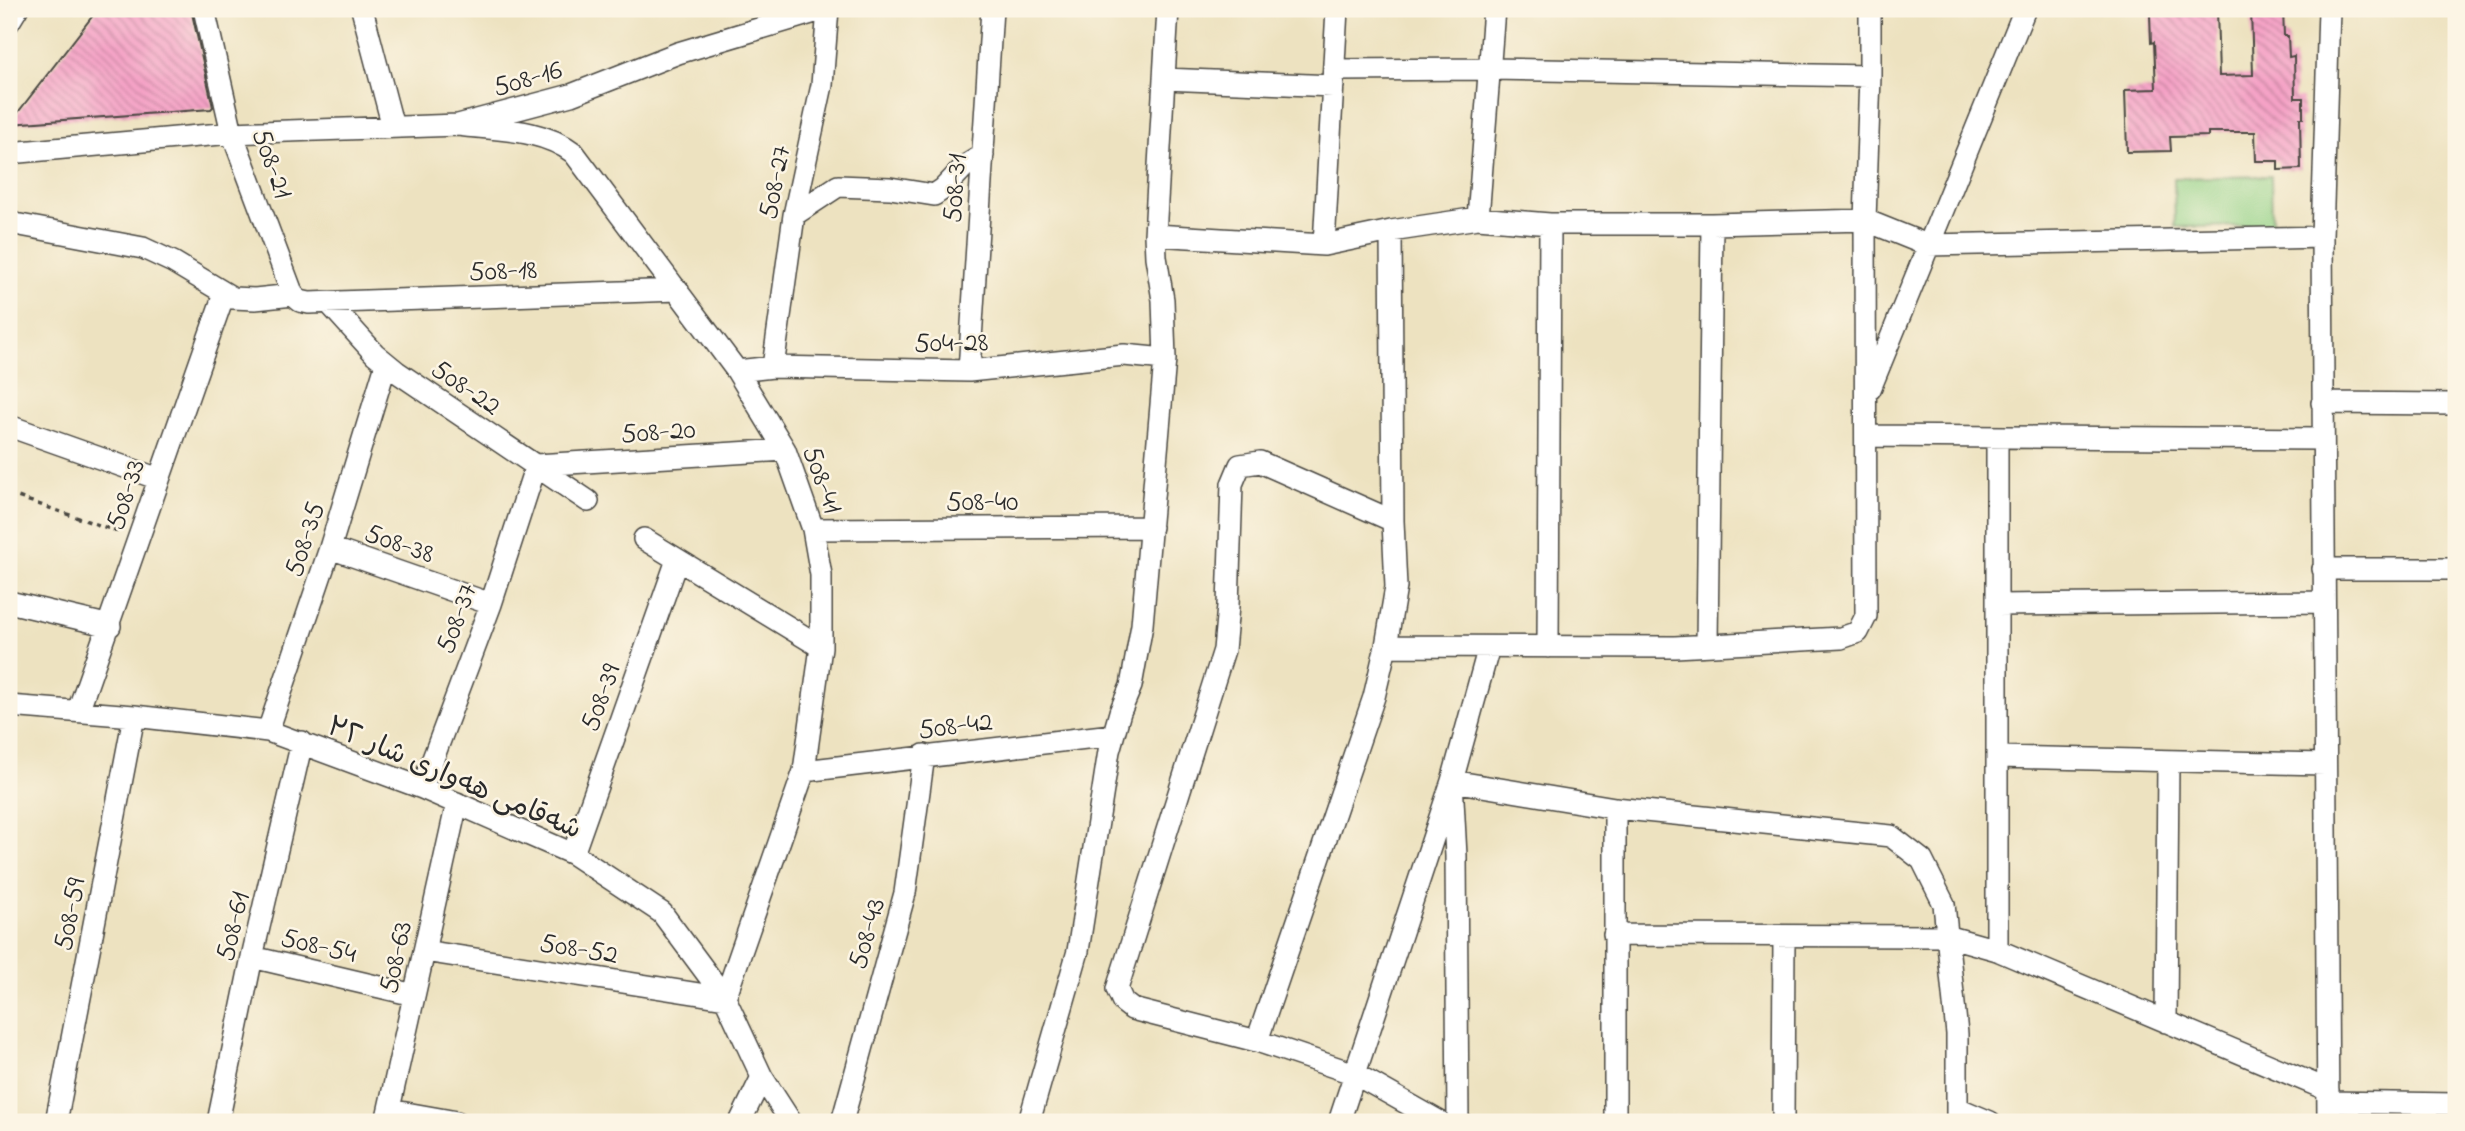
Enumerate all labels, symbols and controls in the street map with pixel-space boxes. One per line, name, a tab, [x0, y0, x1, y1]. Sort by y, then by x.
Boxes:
street label: 508-16	[489, 51, 567, 110]
street label: 508-21	[239, 123, 302, 205]
street label: 508-27	[749, 142, 804, 223]
street label: 508-31	[934, 152, 979, 224]
street label: 508-18	[468, 251, 538, 294]
street label: 504-28	[913, 323, 989, 366]
street label: 508-22	[422, 350, 508, 427]
street label: 508-20	[619, 410, 697, 457]
street label: 508-41	[790, 441, 852, 520]
street label: 508-33	[97, 454, 158, 536]
street label: 508-40	[946, 483, 1018, 524]
street label: 508-35	[275, 497, 338, 583]
street label: 508-38	[359, 514, 439, 576]
street label: 508-37	[427, 578, 490, 660]
street label: 508-39	[571, 658, 634, 738]
street label: 508-42	[916, 703, 995, 752]
street label: شەقامی هەواری شار ٣٢	[320, 707, 587, 851]
street label: 508-59	[44, 874, 99, 955]
street label: 508-61	[207, 888, 262, 966]
street label: 508-43	[839, 894, 898, 974]
street label: 508-63	[370, 918, 425, 998]
street label: 508-54	[276, 919, 361, 976]
street label: 508-52	[536, 924, 621, 977]

